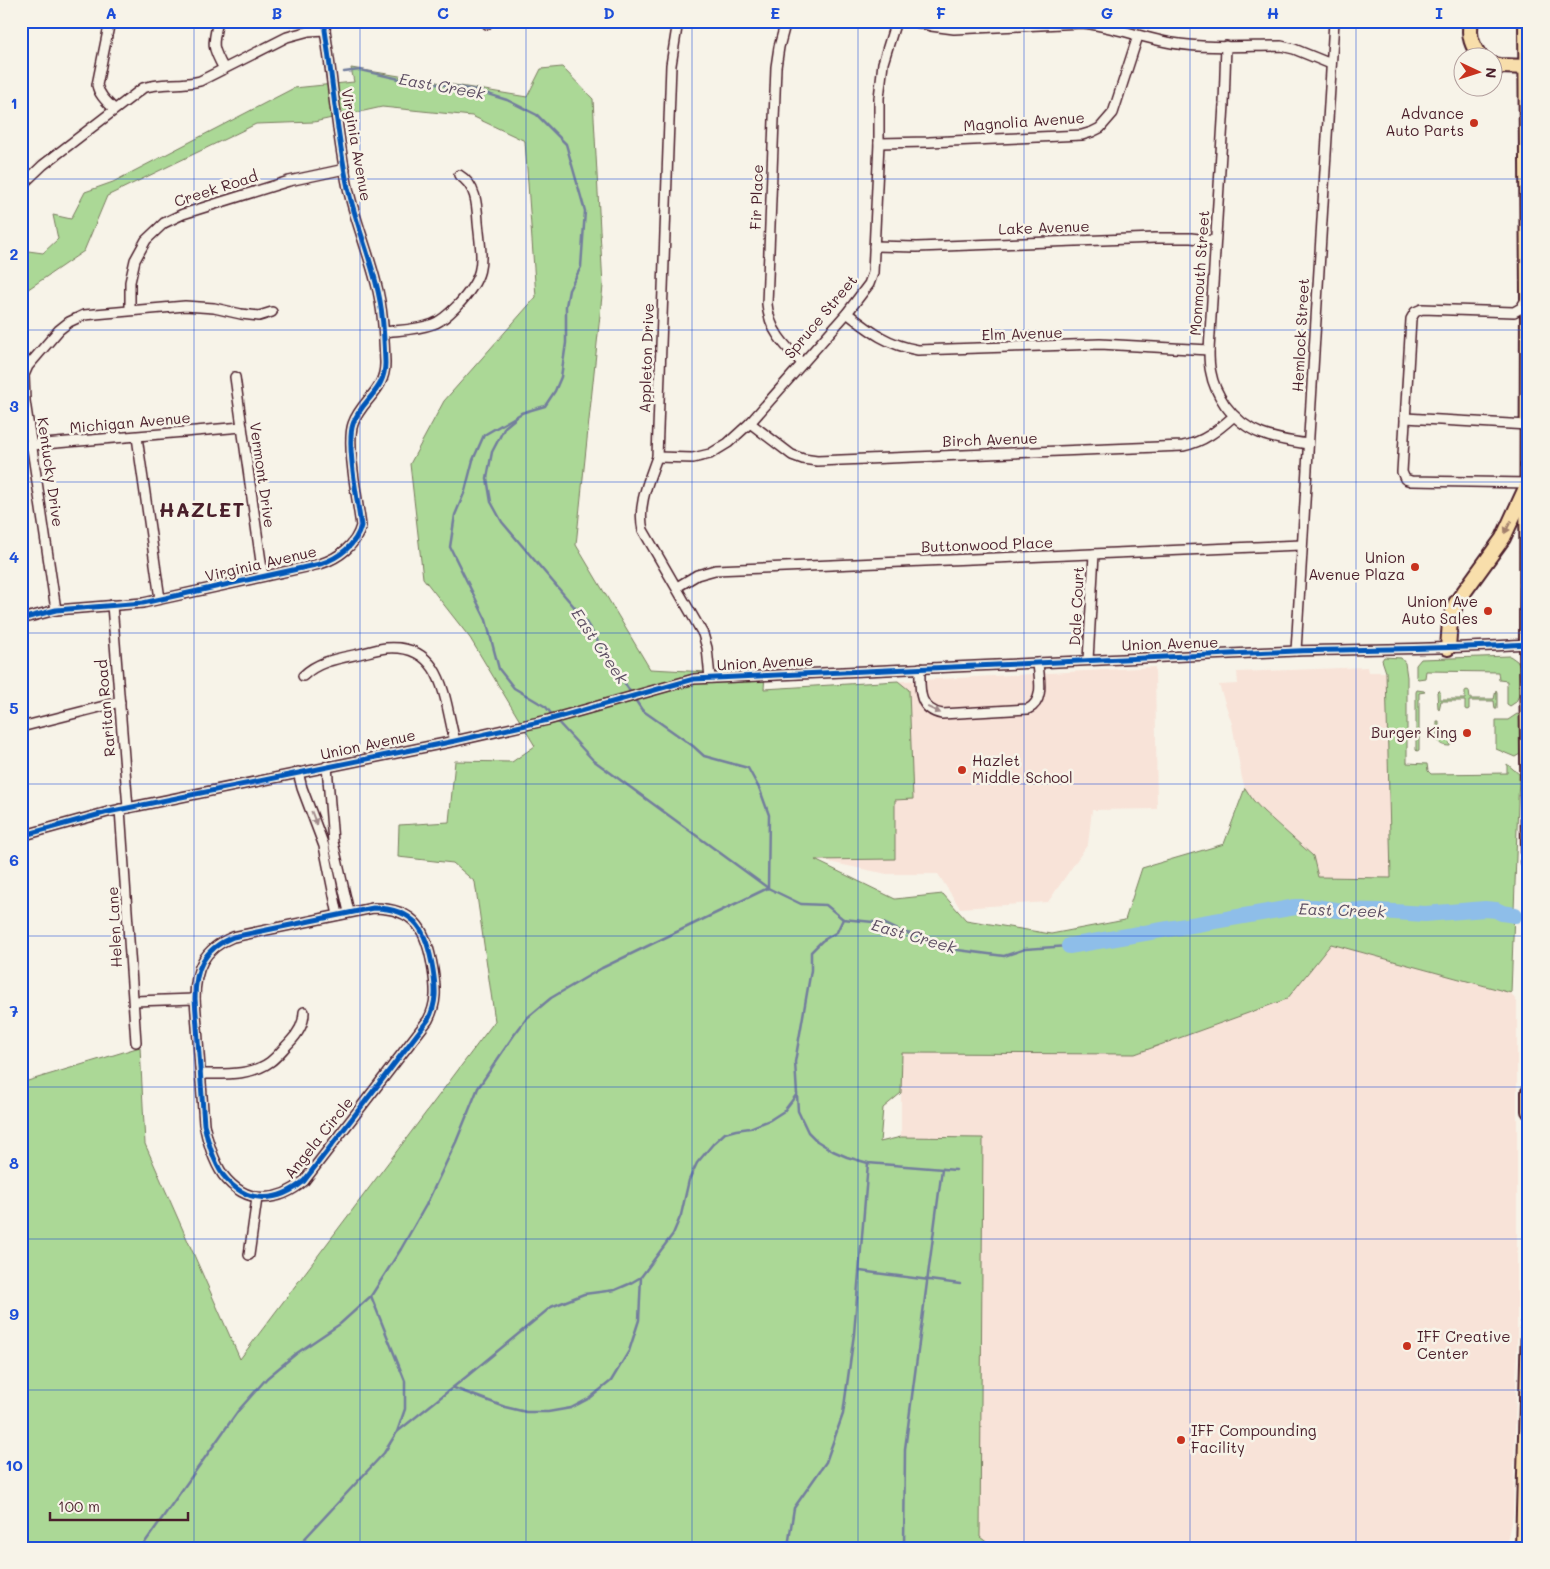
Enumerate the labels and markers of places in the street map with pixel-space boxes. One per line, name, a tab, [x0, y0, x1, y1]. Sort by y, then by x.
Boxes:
place label: Advance Auto Parts	[1385, 103, 1464, 140]
marker: Advance Auto Parts	[1468, 117, 1480, 129]
place label: Union Avenue Plaza	[1308, 547, 1405, 584]
marker: Union Avenue Plaza	[1409, 561, 1421, 573]
place label: Union Ave Auto Sales	[1401, 591, 1478, 628]
marker: Union Ave Auto Sales	[1482, 605, 1494, 617]
place label: Burger King	[1371, 722, 1457, 742]
marker: Burger King	[1461, 727, 1473, 739]
place label: Hazlet Middle School	[972, 750, 1073, 787]
marker: Hazlet Middle School	[956, 764, 968, 776]
place label: IFF Creative Center	[1417, 1326, 1510, 1363]
marker: IFF Creative Center	[1401, 1340, 1413, 1352]
place label: IFF Compounding Facility	[1191, 1420, 1317, 1457]
marker: IFF Compounding Facility	[1175, 1434, 1187, 1446]

